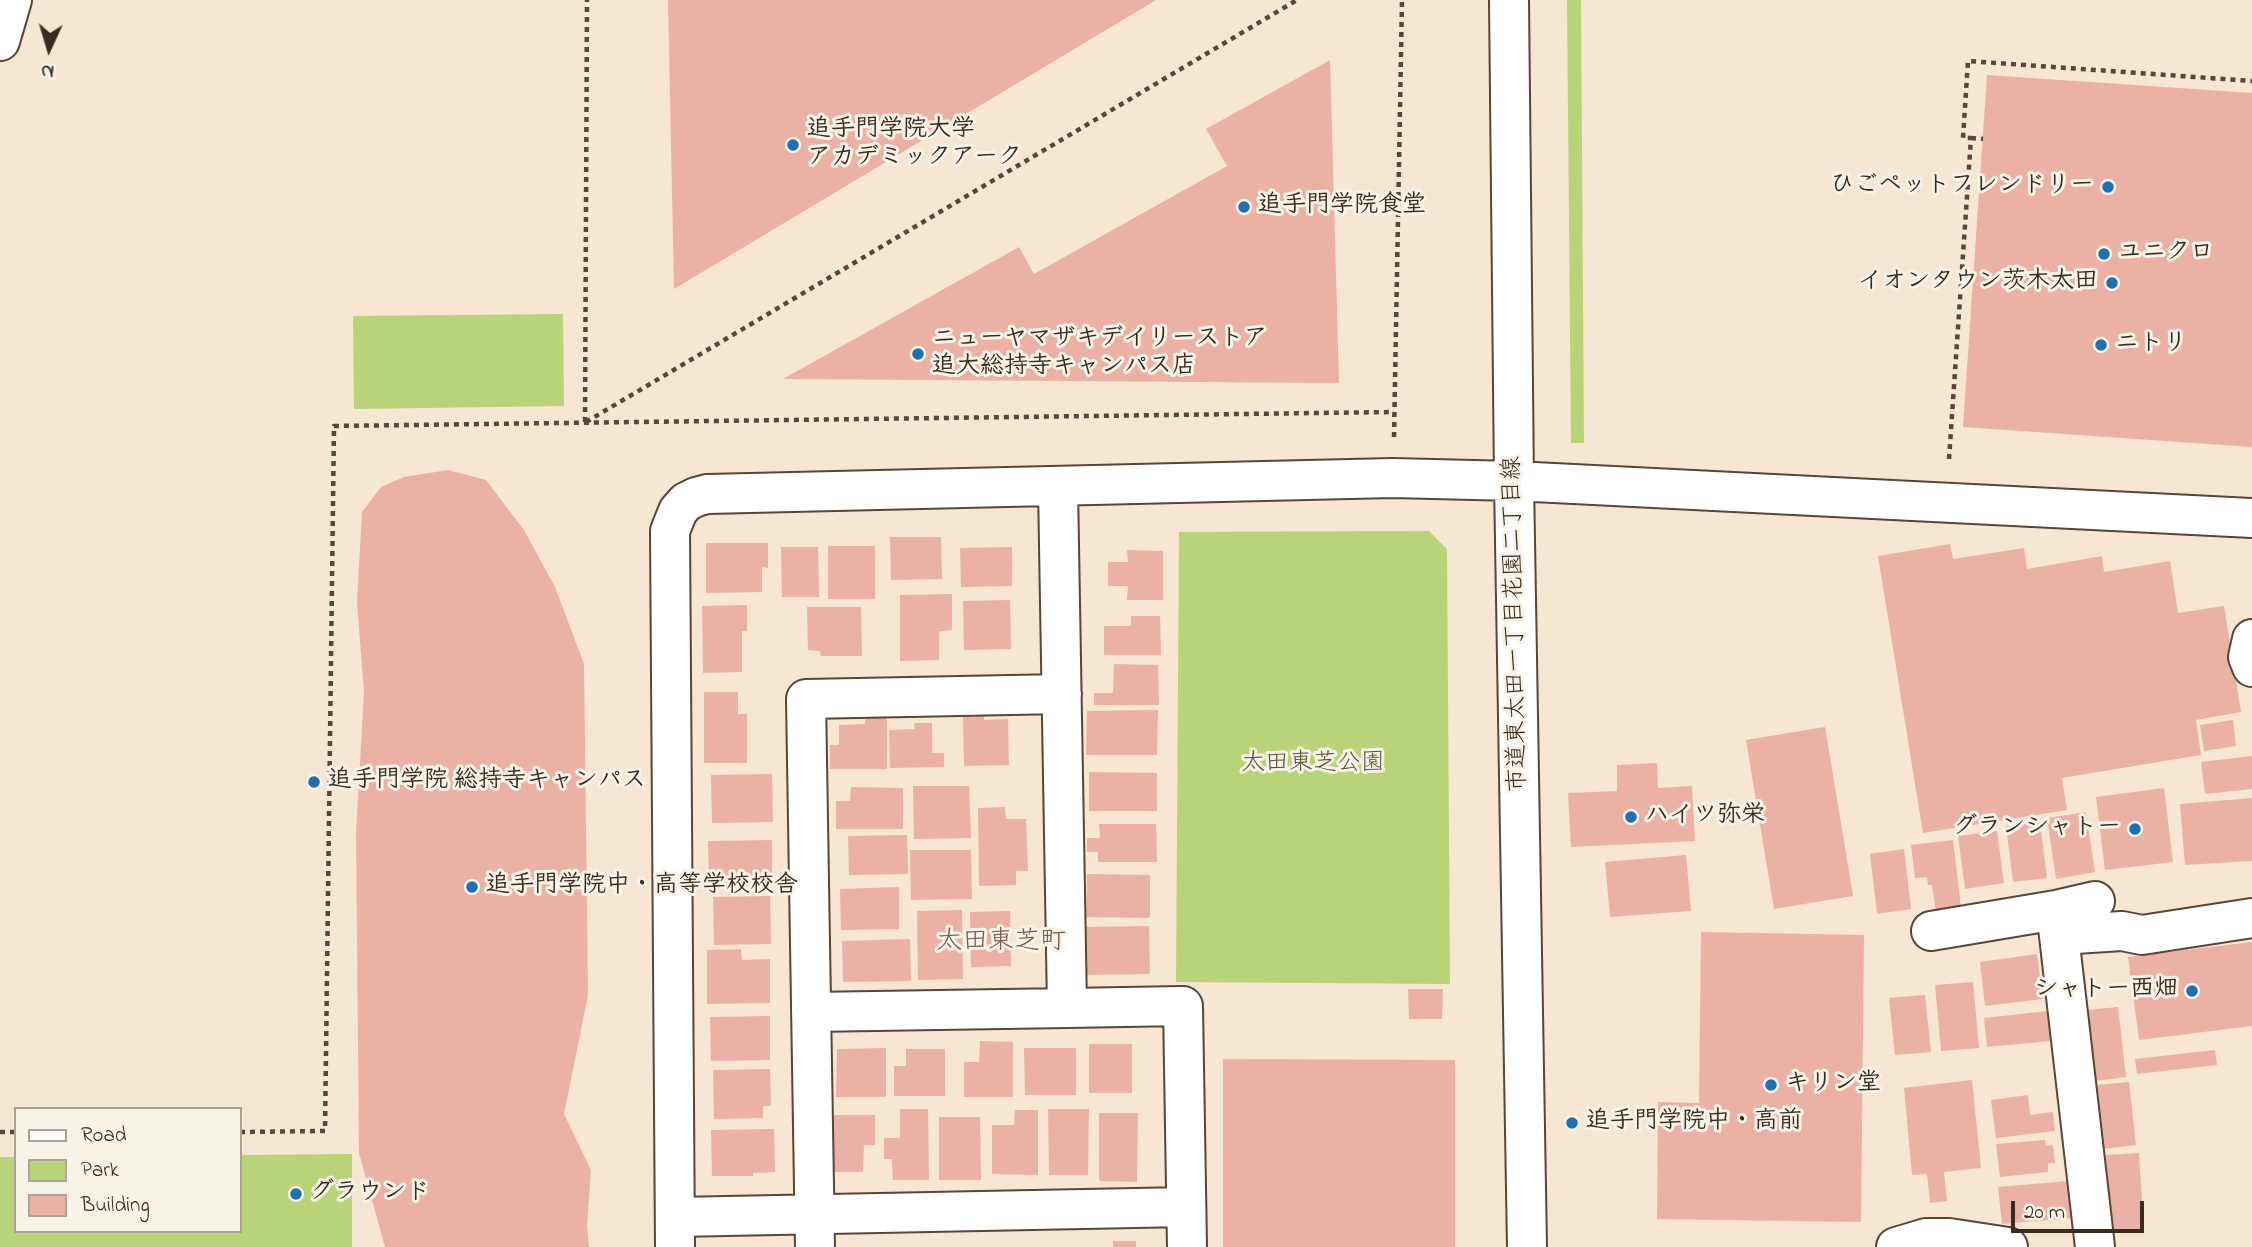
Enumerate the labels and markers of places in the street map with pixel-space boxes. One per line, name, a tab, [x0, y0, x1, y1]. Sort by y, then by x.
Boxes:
place label: 追手門学院大学 アカデミックアーク	[807, 117, 1022, 173]
marker: 追手門学院大学 アカデミックアーク	[785, 137, 801, 153]
place label: ひごペットフレンドリー	[1830, 173, 2094, 201]
marker: ひごペットフレンドリー	[2100, 179, 2116, 195]
place label: 追手門学院食堂	[1258, 193, 1426, 221]
marker: 追手門学院食堂	[1236, 199, 1252, 215]
place label: ユニクロ	[2118, 240, 2214, 268]
marker: ユニクロ	[2096, 246, 2112, 262]
place label: イオンタウン茨木太田	[1858, 269, 2098, 297]
marker: イオンタウン茨木太田	[2104, 275, 2120, 291]
place label: ニューヤマザキデイリーストア 追大総持寺キャンパス店	[932, 326, 1268, 382]
place label: ニトリ	[2115, 331, 2187, 359]
marker: ニトリ	[2093, 337, 2109, 353]
marker: ニューヤマザキデイリーストア 追大総持寺キャンパス店	[910, 346, 926, 362]
place label: 追手門学院 総持寺キャンパス	[328, 768, 646, 796]
marker: 追手門学院 総持寺キャンパス	[306, 774, 322, 790]
place label: ハイツ弥栄	[1645, 803, 1765, 831]
marker: ハイツ弥栄	[1623, 809, 1639, 825]
place label: グランシャトー	[1953, 815, 2121, 843]
marker: グランシャトー	[2127, 821, 2143, 837]
place label: 追手門学院中・高等学校校舎	[486, 873, 798, 901]
marker: 追手門学院中・高等学校校舎	[464, 879, 480, 895]
place label: シャトー西畑	[2034, 977, 2178, 1005]
marker: シャトー西畑	[2184, 983, 2200, 999]
place label: キリン堂	[1785, 1071, 1881, 1099]
marker: キリン堂	[1763, 1077, 1779, 1093]
place label: 追手門学院中・高前	[1586, 1109, 1802, 1137]
marker: 追手門学院中・高前	[1564, 1115, 1580, 1131]
place label: グラウンド	[310, 1180, 430, 1208]
marker: グラウンド	[288, 1186, 304, 1202]

